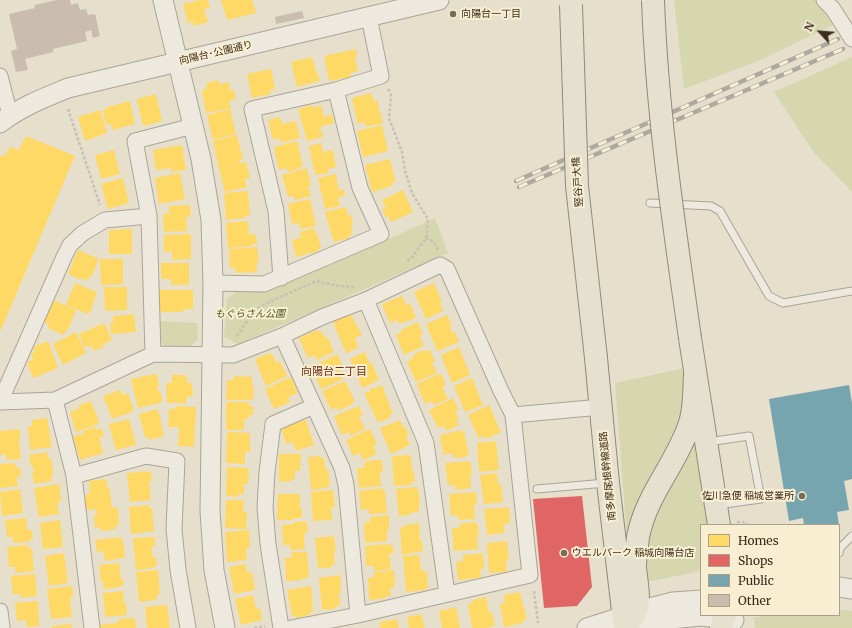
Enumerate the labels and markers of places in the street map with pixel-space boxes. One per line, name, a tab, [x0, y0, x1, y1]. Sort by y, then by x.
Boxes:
place label: 向陽台一丁目	[461, 8, 521, 20]
marker: 向陽台一丁目	[448, 9, 458, 19]
place label: 佐川急便 稲城営業所	[702, 490, 794, 502]
marker: 佐川急便 稲城営業所	[797, 491, 807, 501]
place label: ウエルパーク 稲城向陽台店	[572, 547, 694, 559]
marker: ウエルパーク 稲城向陽台店	[559, 548, 569, 558]

